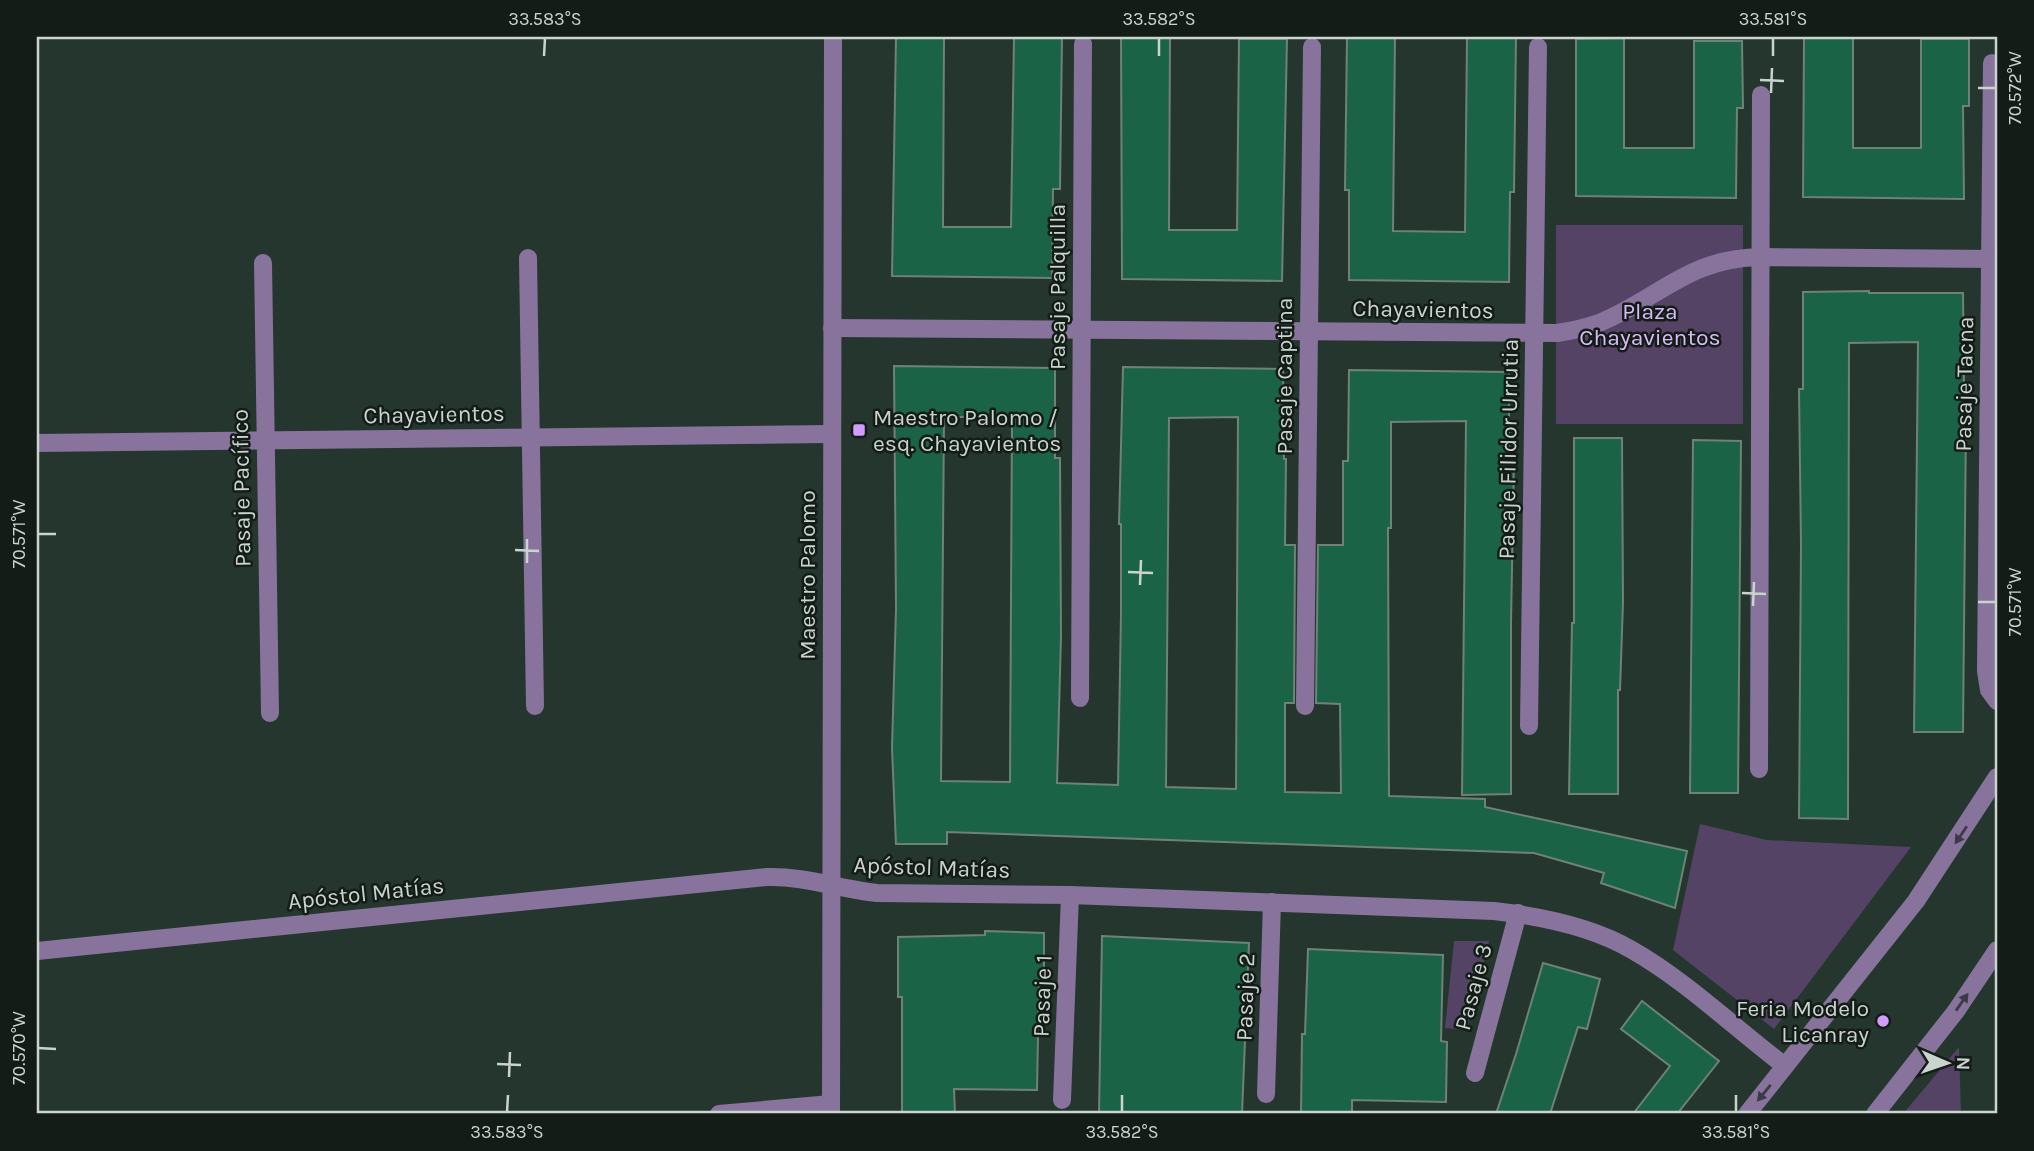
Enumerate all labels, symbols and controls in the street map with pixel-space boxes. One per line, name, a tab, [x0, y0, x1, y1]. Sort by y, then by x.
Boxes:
text: 33.583°S	[508, 8, 582, 30]
text: 33.582°S	[1122, 8, 1196, 30]
text: 33.581°S	[1739, 8, 1807, 30]
text: 70.572°W	[2004, 51, 2026, 125]
street label: Pasaje Palquilla	[1044, 204, 1071, 370]
street label: Chayavientos	[1352, 295, 1494, 324]
street label: Pasaje Captina	[1271, 298, 1298, 454]
park label: Plaza Chayavientos	[1579, 298, 1721, 351]
street label: Pasaje Tacna	[1950, 316, 1979, 452]
street label: Pasaje Filidor Urrutia	[1493, 339, 1524, 560]
street label: Chayavientos	[363, 400, 505, 429]
place label: Maestro Palomo / esq. Chayavientos	[873, 404, 1061, 457]
street label: Pasaje Pacífico	[227, 409, 256, 567]
marker: Maestro Palomo / esq. Chayavientos	[851, 422, 867, 438]
street label: Maestro Palomo	[794, 490, 821, 660]
text: 70.571°W	[8, 499, 30, 569]
text: 70.571°W	[2004, 567, 2026, 637]
one-way arrow	[1955, 825, 1968, 844]
street label: Apóstol Matías	[853, 851, 1011, 884]
street label: Apóstol Matías	[287, 872, 445, 915]
street label: Pasaje 3	[1449, 941, 1498, 1033]
street label: Pasaje 2	[1230, 953, 1261, 1041]
street label: Pasaje 1	[1028, 954, 1057, 1038]
one-way arrow	[1955, 993, 1969, 1011]
place label: Feria Modelo Licanray	[1736, 995, 1869, 1048]
text: 70.570°W	[8, 1011, 30, 1085]
marker: Feria Modelo Licanray	[1875, 1013, 1891, 1029]
north arrow	[1912, 1028, 1982, 1098]
text: N	[1952, 1056, 1974, 1071]
one-way arrow	[1756, 1084, 1771, 1102]
text: 33.583°S	[470, 1121, 544, 1143]
text: 33.582°S	[1085, 1121, 1159, 1143]
text: 33.581°S	[1702, 1121, 1770, 1143]

